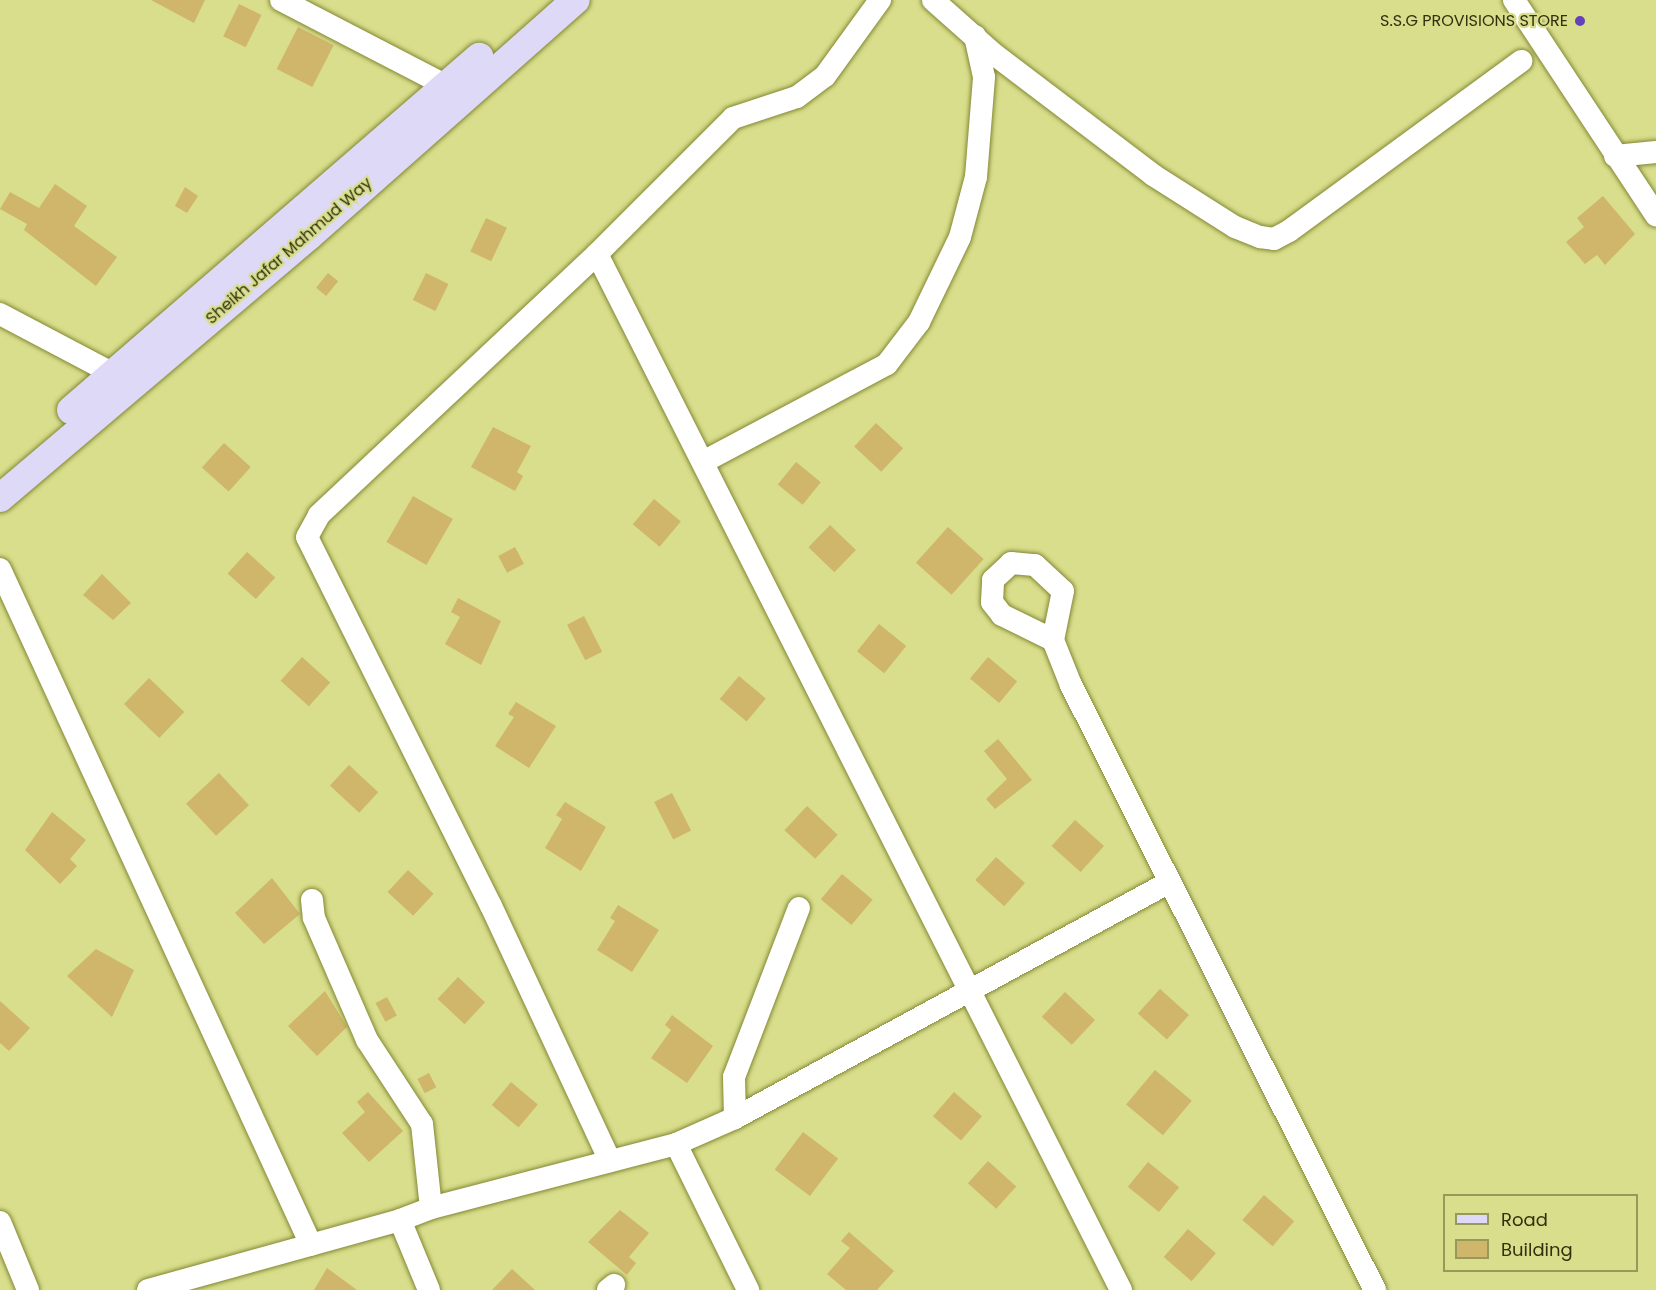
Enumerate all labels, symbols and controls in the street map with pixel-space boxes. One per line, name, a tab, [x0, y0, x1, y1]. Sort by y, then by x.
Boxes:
place label: S.S.G PROVISIONS STORE	[1380, 11, 1568, 31]
marker: S.S.G PROVISIONS STORE	[1573, 14, 1587, 28]
street label: Sheikh Jafar Mahmud Way	[202, 174, 376, 328]
legend	[1443, 1194, 1638, 1272]
text: Road	[1501, 1207, 1548, 1232]
text: Building	[1501, 1237, 1573, 1262]

